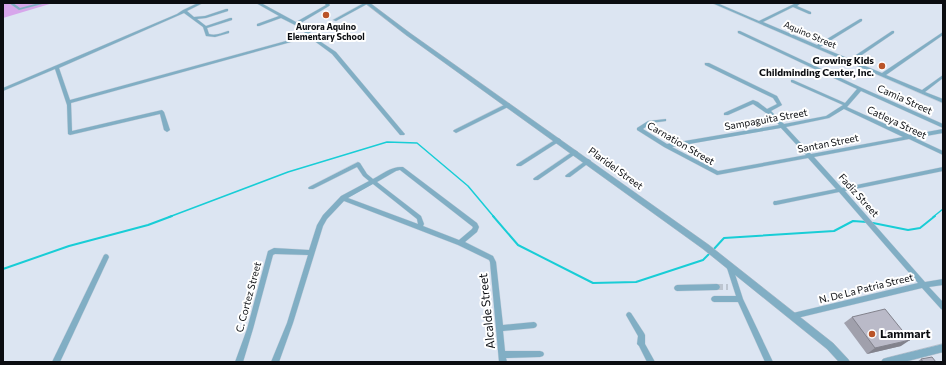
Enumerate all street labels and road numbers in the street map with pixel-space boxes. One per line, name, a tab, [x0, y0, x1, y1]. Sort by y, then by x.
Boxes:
street label: Aquino Street	[782, 18, 839, 51]
street label: Camia Street	[876, 82, 934, 116]
street label: Catleya Street	[865, 103, 929, 141]
street label: Sampaguita Street	[724, 106, 808, 132]
street label: Carnation Street	[645, 119, 717, 167]
street label: Santan Street	[796, 131, 860, 155]
street label: Plaridel Street	[586, 144, 646, 192]
street label: Fadiz Street	[836, 171, 882, 219]
street label: C. Cortez Street	[233, 260, 263, 334]
street label: N. De La Patria Street	[818, 270, 914, 306]
street label: Alcalde Street	[475, 272, 497, 350]

